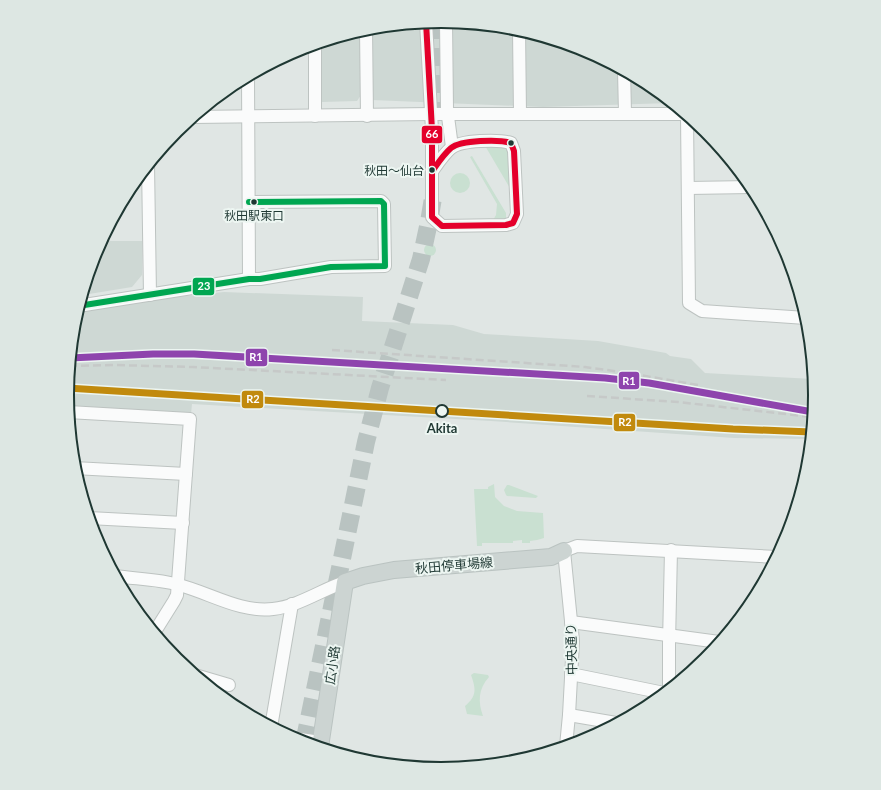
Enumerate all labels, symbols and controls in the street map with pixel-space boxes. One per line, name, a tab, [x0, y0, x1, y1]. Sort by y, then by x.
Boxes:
line badge: 66	[421, 125, 443, 144]
text: 66	[426, 127, 439, 140]
unlabelled marker	[506, 138, 516, 148]
place label: 秋田〜仙台	[364, 163, 424, 178]
marker: 秋田〜仙台	[427, 165, 437, 175]
marker: 秋田駅東口	[249, 197, 259, 207]
place label: 秋田駅東口	[224, 208, 284, 223]
line badge: 23	[192, 277, 215, 296]
text: 23	[198, 279, 210, 292]
line badge: R1	[245, 348, 268, 367]
text: R1	[249, 350, 263, 363]
line badge: R1	[618, 371, 640, 390]
text: R1	[622, 374, 636, 387]
line badge: R2	[241, 390, 264, 409]
text: R2	[246, 392, 260, 405]
marker: Akita	[435, 404, 449, 418]
line badge: R2	[613, 413, 636, 432]
text: R2	[618, 415, 632, 428]
place label: Akita	[426, 420, 457, 436]
street label: 秋田停車場線	[414, 554, 494, 576]
street label: 中央通り	[563, 623, 579, 675]
street label: 広小路	[321, 645, 343, 685]

